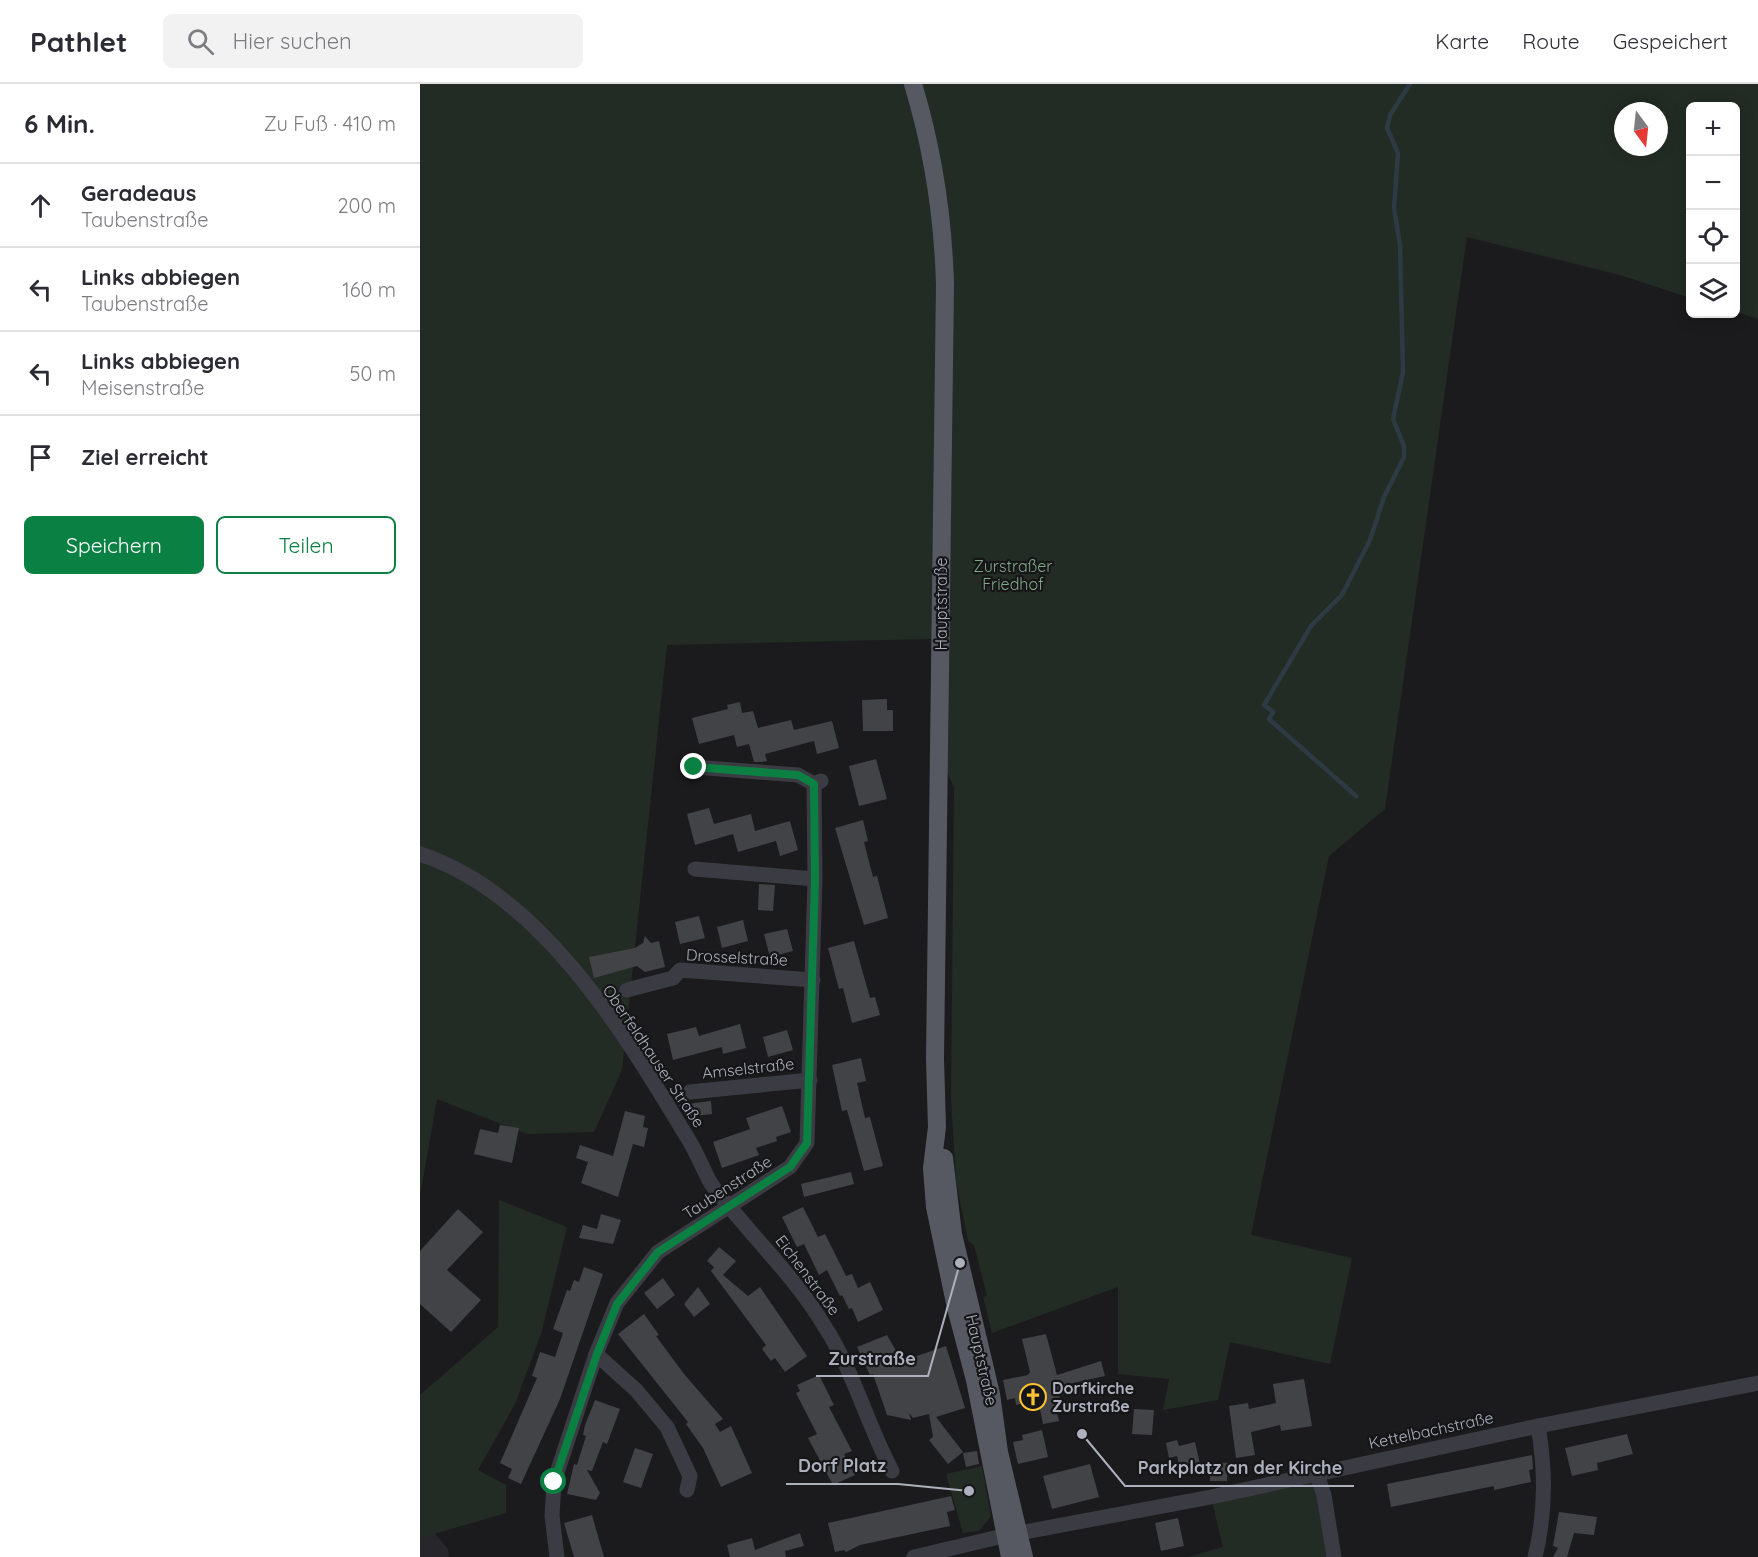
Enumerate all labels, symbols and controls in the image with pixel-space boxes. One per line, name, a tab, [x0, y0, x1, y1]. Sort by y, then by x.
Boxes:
search box	[163, 14, 583, 68]
text: Pathlet	[30, 24, 127, 59]
icon: search	[184, 25, 217, 58]
text: Hier suchen	[232, 27, 352, 55]
text: Karte	[1435, 28, 1489, 54]
text: Route	[1522, 28, 1580, 54]
text: Gespeichert	[1613, 28, 1728, 54]
north arrow	[1614, 102, 1668, 156]
map controls	[1686, 102, 1740, 318]
button: +	[1686, 102, 1740, 156]
text: 6 Min.	[24, 107, 95, 140]
text: Zu Fuß · 410 m	[264, 111, 396, 136]
button: −	[1686, 156, 1740, 210]
text: Geradeaus	[81, 179, 196, 207]
icon: ahead	[24, 189, 57, 222]
text: 200 m	[337, 193, 396, 218]
text: Taubenstraße	[81, 207, 209, 232]
button: locate	[1686, 210, 1740, 264]
text: Links abbiegen	[81, 263, 240, 291]
button: layers	[1686, 264, 1740, 318]
icon: left	[24, 273, 57, 306]
text: 160 m	[342, 277, 396, 302]
text: Taubenstraße	[81, 291, 209, 316]
text: Links abbiegen	[81, 347, 240, 375]
icon: left	[24, 357, 57, 390]
text: 50 m	[350, 361, 396, 386]
text: Meisenstraße	[81, 375, 205, 400]
icon: arrive	[24, 441, 57, 474]
text: Ziel erreicht	[81, 443, 209, 471]
button: Speichern	[24, 516, 204, 574]
button: Teilen	[216, 516, 396, 574]
park label: Zurstraßer Friedhof	[974, 556, 1052, 594]
street label: Hauptstraße	[931, 558, 951, 650]
route end	[680, 753, 706, 779]
street label: Drosselstraße	[686, 944, 788, 970]
street label: Oberfeldhauser Straße	[599, 981, 709, 1131]
street label: Amselstraße	[701, 1053, 795, 1083]
street label: Taubenstraße	[679, 1151, 775, 1223]
street label: Eichenstraße	[771, 1231, 845, 1319]
street label: Hauptstraße	[962, 1312, 1002, 1408]
callout: Zurstraße	[816, 1340, 928, 1376]
text: Zurstraße	[828, 1347, 916, 1370]
place label: Dorfkirche Zurstraße	[1052, 1378, 1134, 1416]
church icon: Dorfkirche Zurstraße	[1018, 1382, 1048, 1412]
street label: Kettelbachstraße	[1367, 1407, 1495, 1453]
callout: Dorf Platz	[786, 1448, 898, 1484]
callout: Parkplatz an der Kirche	[1125, 1450, 1354, 1486]
text: Dorf Platz	[798, 1454, 886, 1477]
text: Parkplatz an der Kirche	[1138, 1456, 1342, 1479]
route start	[540, 1468, 566, 1494]

